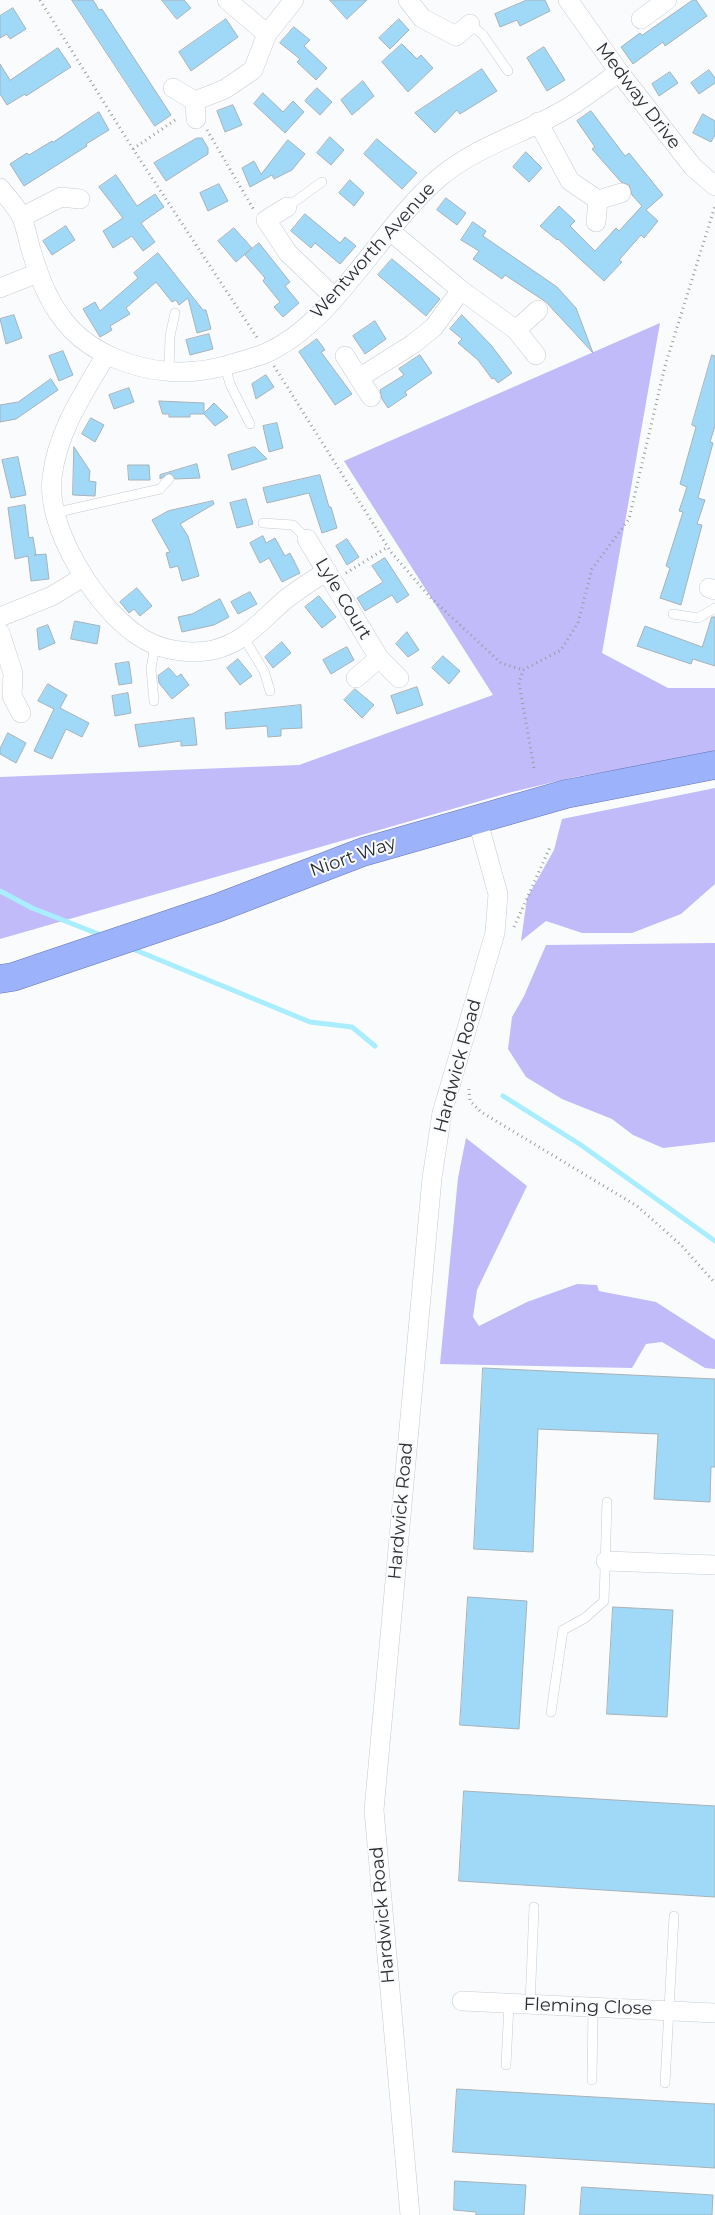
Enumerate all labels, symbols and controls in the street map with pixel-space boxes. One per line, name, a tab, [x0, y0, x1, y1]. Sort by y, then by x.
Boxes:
street label: Medway Drive	[591, 39, 685, 153]
street label: Wentworth Avenue	[306, 179, 440, 323]
street label: Lyle Court	[310, 554, 376, 644]
street label: Niort Way	[307, 832, 399, 882]
street label: Hardwick Road	[430, 997, 486, 1135]
street label: Hardwick Road	[384, 1441, 418, 1581]
street label: Hardwick Road	[366, 1845, 400, 1985]
street label: Fleming Close	[523, 1994, 653, 2020]

